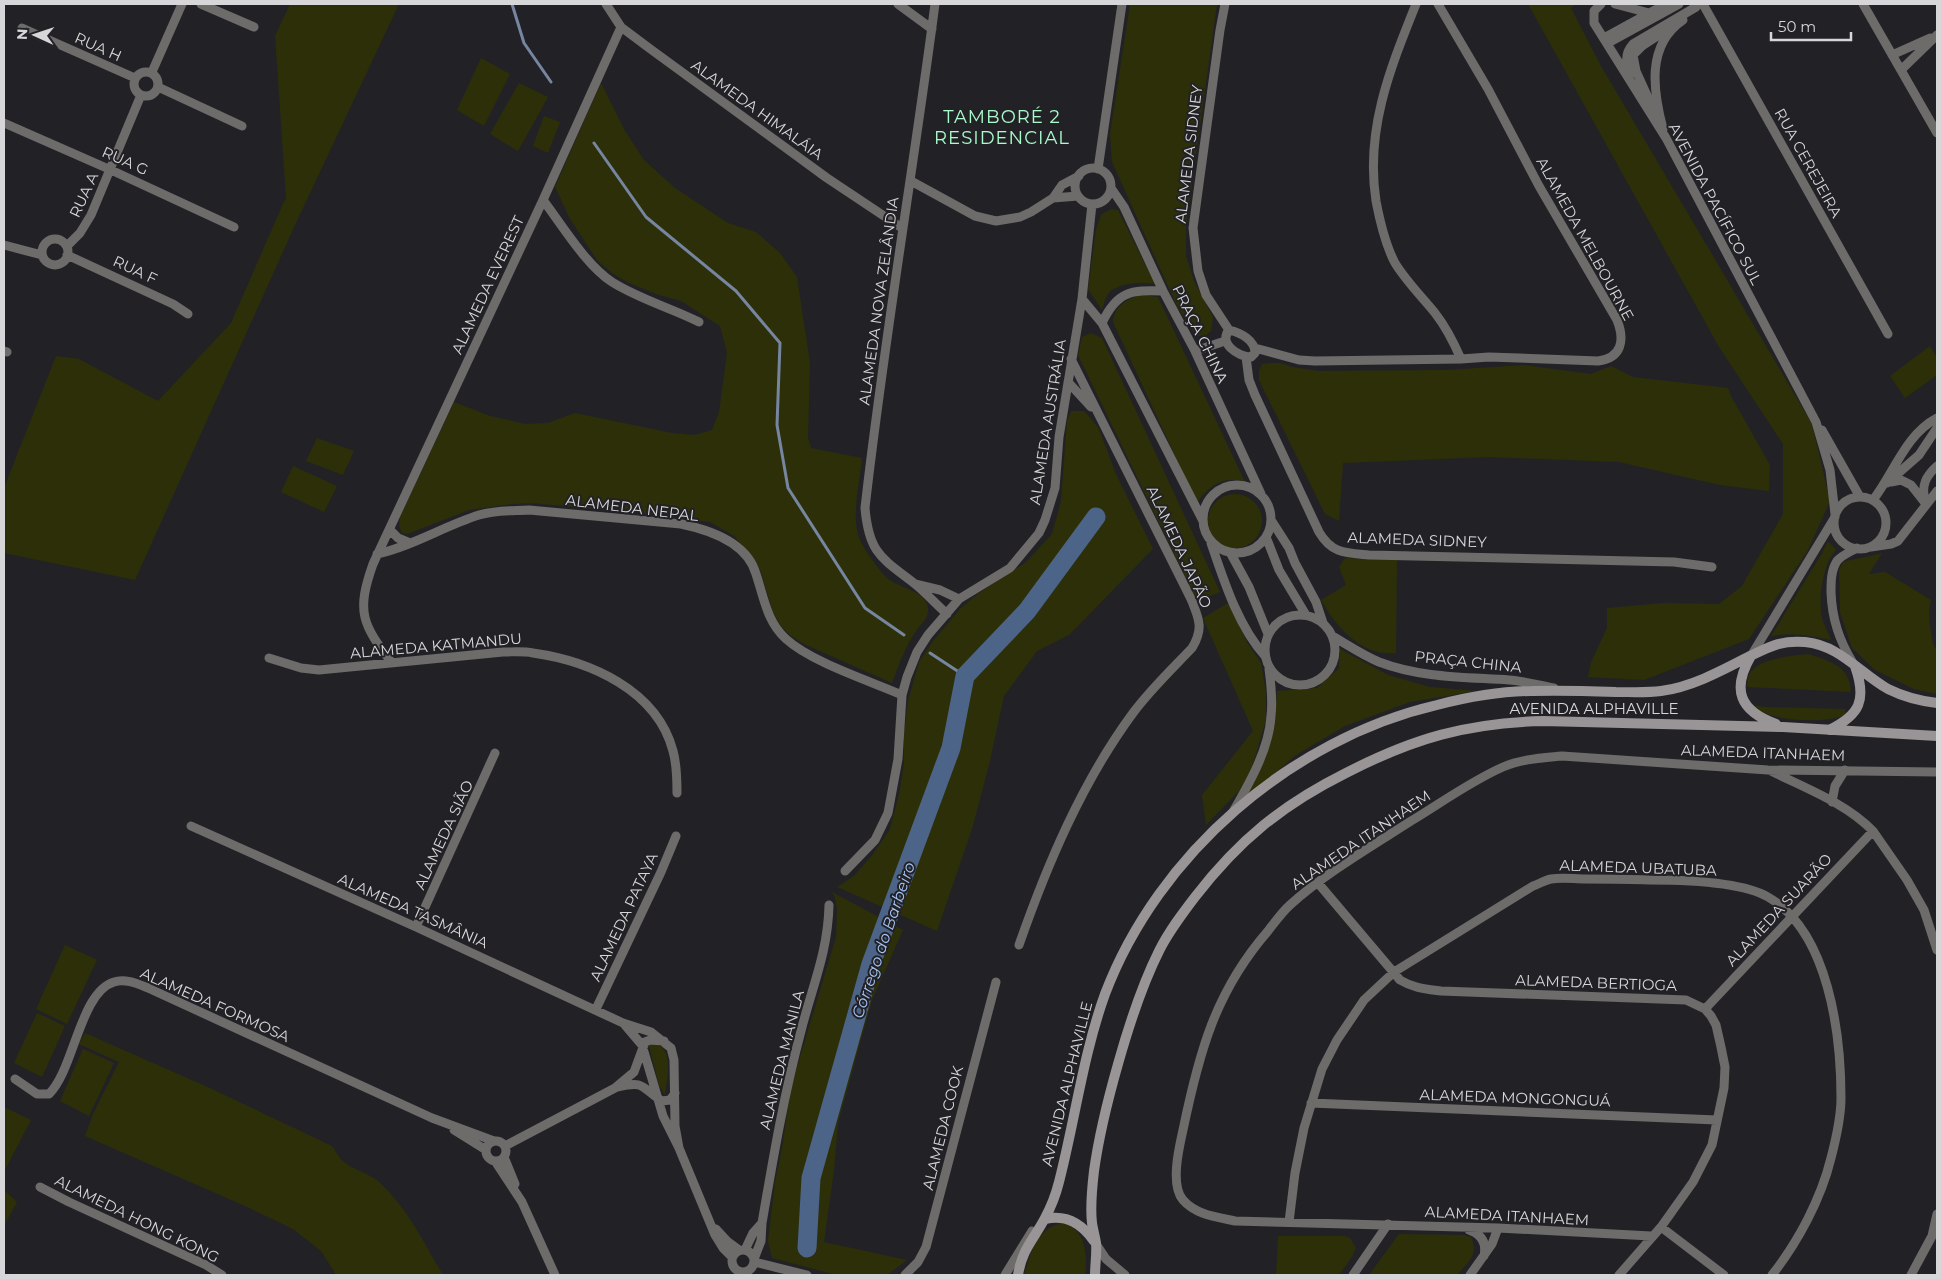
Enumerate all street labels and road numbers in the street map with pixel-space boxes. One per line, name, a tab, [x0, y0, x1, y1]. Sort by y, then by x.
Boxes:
street label: RUA H	[72, 28, 125, 65]
street label: ALAMEDA HIMALÁIA	[688, 55, 827, 164]
street label: ALAMEDA SIDNEY	[1171, 83, 1206, 224]
street label: RUA CEREJEIRA	[1770, 105, 1847, 221]
street label: AVENIDA PACÍFICO SUL	[1665, 120, 1766, 288]
street label: RUA G	[99, 142, 151, 179]
street label: ALAMEDA MELBOURNE	[1533, 154, 1638, 324]
street label: RUA A	[65, 169, 102, 221]
street label: ALAMEDA NOVA ZELÂNDIA	[854, 195, 903, 406]
street label: ALAMEDA EVEREST	[447, 212, 528, 357]
street label: RUA F	[110, 251, 160, 288]
street label: PRAÇA CHINA	[1168, 281, 1233, 386]
street label: ALAMEDA AUSTRÁLIA	[1025, 338, 1070, 506]
street label: ALAMEDA JAPÃO	[1143, 483, 1216, 611]
street label: ALAMEDA NEPAL	[565, 490, 700, 525]
street label: ALAMEDA SIDNEY	[1347, 528, 1487, 551]
street label: ALAMEDA KATMANDU	[349, 629, 523, 662]
street label: PRAÇA CHINA	[1414, 646, 1523, 677]
street label: AVENIDA ALPHAVILLE	[1509, 699, 1679, 718]
street label: ALAMEDA ITANHAEM	[1680, 740, 1846, 765]
street label: ALAMEDA SIÃO	[410, 777, 477, 893]
street label: ALAMEDA ITANHAEM	[1287, 786, 1434, 893]
street label: ALAMEDA PATAYA	[585, 849, 662, 984]
street label: ALAMEDA SUARÃO	[1721, 849, 1836, 970]
street label: ALAMEDA UBATUBA	[1559, 855, 1717, 880]
street label: ALAMEDA TASMÂNIA	[335, 869, 491, 952]
street label: ALAMEDA FORMOSA	[138, 963, 293, 1046]
street label: ALAMEDA BERTIOGA	[1515, 970, 1677, 995]
street label: ALAMEDA MANILA	[755, 988, 808, 1132]
street label: AVENIDA ALPHAVILLE	[1037, 999, 1096, 1168]
street label: ALAMEDA COOK	[918, 1063, 967, 1192]
street label: ALAMEDA MONGONGUÁ	[1419, 1085, 1611, 1110]
street label: ALAMEDA HONG KONG	[52, 1170, 223, 1267]
street label: ALAMEDA ITANHAEM	[1424, 1202, 1590, 1229]

